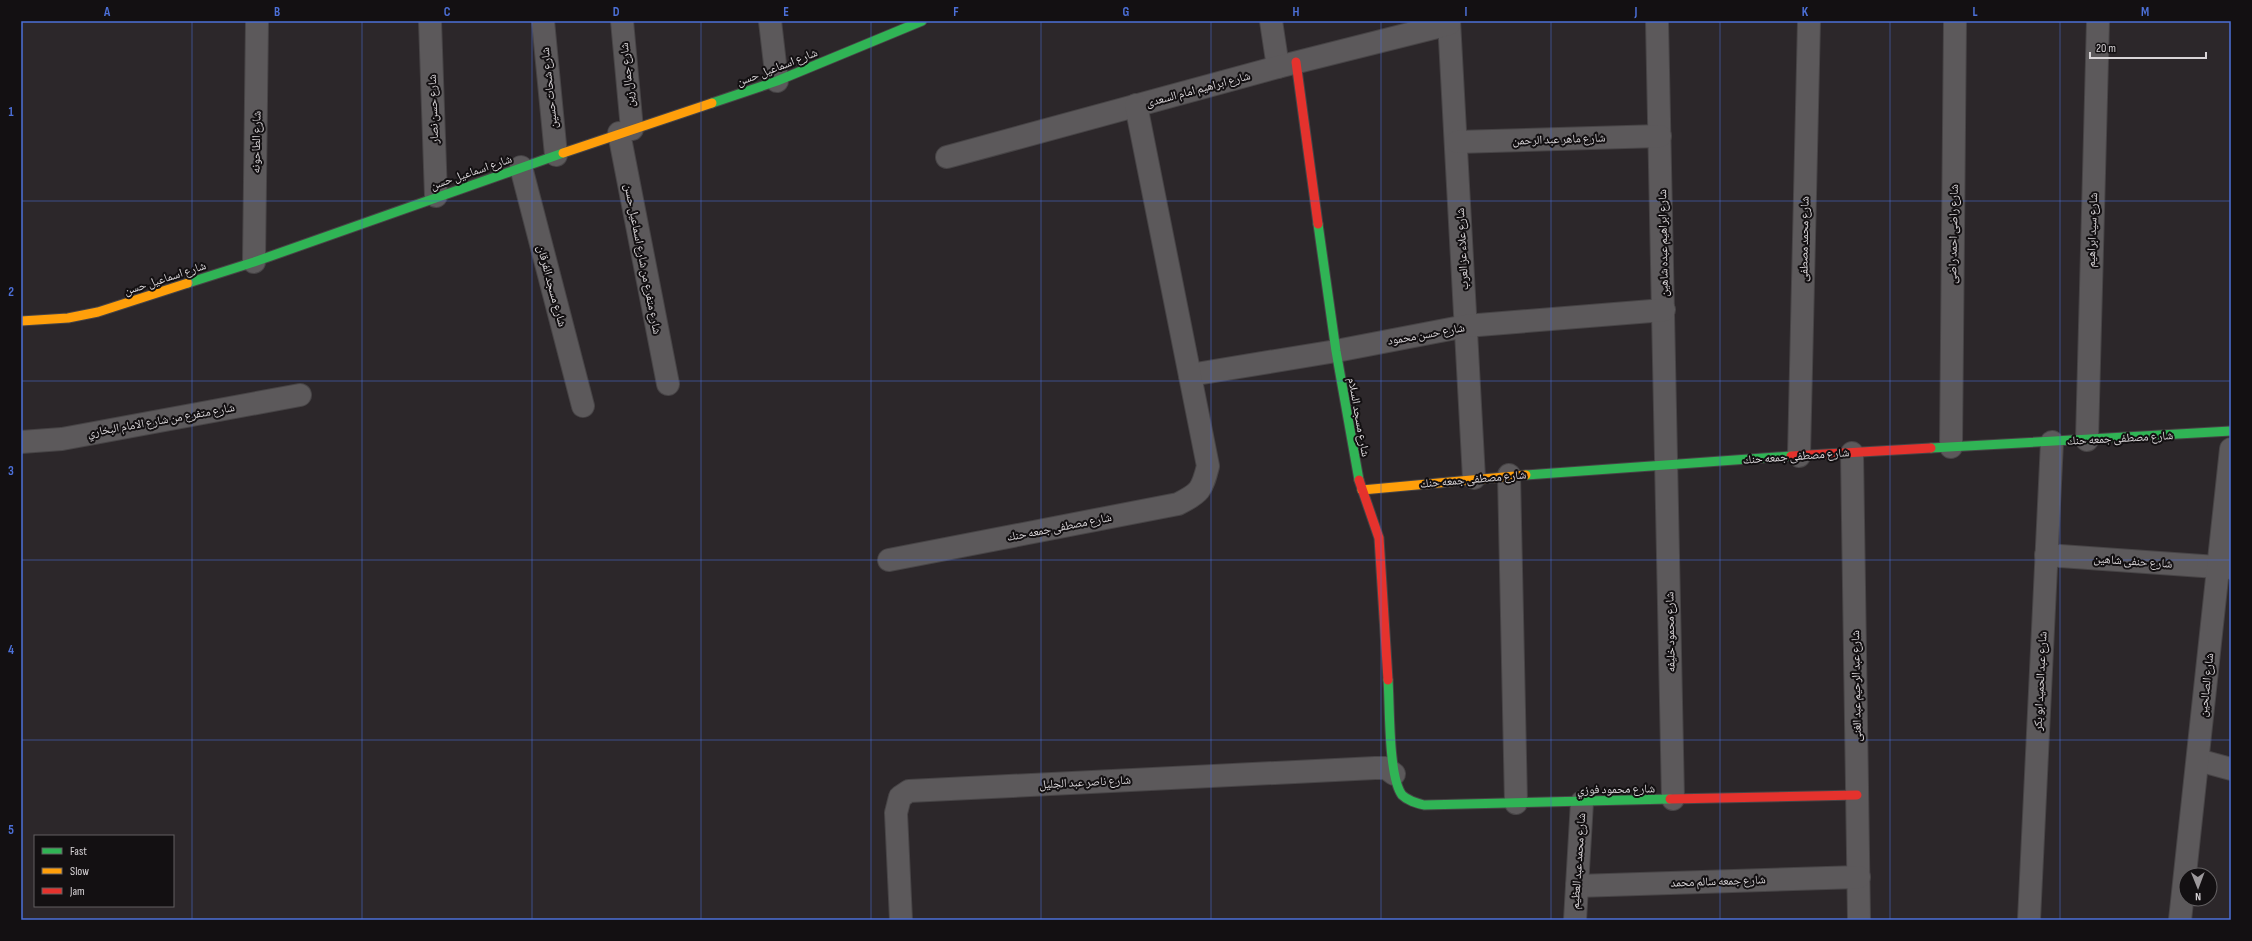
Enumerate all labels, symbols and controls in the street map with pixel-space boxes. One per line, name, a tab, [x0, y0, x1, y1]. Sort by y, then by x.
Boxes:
text: A	[103, 4, 111, 20]
text: B	[274, 4, 280, 20]
text: C	[444, 4, 451, 20]
text: D	[613, 4, 620, 20]
text: E	[783, 4, 789, 20]
text: F	[953, 4, 959, 20]
text: G	[1123, 4, 1130, 20]
text: H	[1293, 4, 1300, 20]
text: I	[1465, 4, 1468, 20]
text: J	[1634, 4, 1638, 20]
text: K	[1802, 4, 1809, 20]
text: L	[1972, 4, 1978, 20]
text: M	[2141, 4, 2149, 20]
scale bar	[2090, 34, 2206, 60]
text: 20 m	[2096, 41, 2116, 56]
street label: شارع جمال زين	[617, 42, 638, 108]
street label: شارع اسماعيل حسن	[735, 45, 820, 90]
street label: شارع شحات حسين	[538, 46, 561, 129]
street label: شارع ابراهيم امام السعدى	[1144, 68, 1252, 111]
street label: شارع حسن نصار	[425, 74, 442, 145]
text: 1	[8, 104, 14, 120]
street label: شارع الطاحونه	[248, 110, 265, 173]
street label: شارع ماهر عبد الرحمن	[1512, 130, 1606, 149]
street label: شارع اسماعيل حسن	[428, 151, 514, 193]
street label: شارع متفرع من شارع اسماعيل حسن	[621, 183, 664, 336]
street label: شارع راضى احمد راضى	[1945, 184, 1962, 284]
street label: شارع ابراهيم عبده شاهين	[1655, 189, 1672, 297]
street label: شارع سيد ابراهيم	[2084, 192, 2101, 268]
street label: شارع محمد مصطفى	[1796, 196, 1813, 282]
street label: شارع علاء عز العرب	[1453, 207, 1472, 291]
street label: شارع مسجد الفرقان	[533, 244, 570, 329]
street label: شارع اسماعيل حسن	[122, 258, 208, 299]
text: 2	[8, 284, 14, 300]
street label: شارع حسن محمود	[1386, 320, 1466, 349]
street label: شارع مسجد السلام	[1344, 376, 1373, 458]
street label: شارع متفرع من شارع الامام البخاري	[86, 400, 237, 443]
street label: شارع مصطفى جمعه حنك	[2066, 428, 2174, 449]
street label: شارع مصطفى جمعه حنك	[1742, 445, 1850, 468]
text: 3	[8, 463, 14, 479]
street label: شارع مصطفى جمعه حنك	[1419, 467, 1527, 492]
street label: شارع مصطفى جمعه حنك	[1005, 510, 1113, 545]
street label: شارع حنفى شاهين	[2093, 551, 2173, 572]
street label: شارع محمود خليفه	[1662, 591, 1679, 672]
street label: شارع عبد الرحيم عبد الغنى	[1848, 630, 1865, 742]
street label: شارع عبد الحميد ابو بكر	[2030, 631, 2051, 732]
text: 4	[8, 642, 14, 658]
street label: شارع الصالحين	[2196, 652, 2217, 718]
street label: شارع ناصر عبد الجليل	[1039, 773, 1132, 792]
street label: شارع محمود فوزي	[1577, 781, 1655, 800]
street label: شارع محمد عبد العظيم	[1568, 812, 1589, 910]
text: 5	[8, 822, 14, 838]
legend	[34, 835, 174, 907]
text: Fast	[70, 844, 87, 859]
text: Slow	[70, 864, 89, 879]
north arrow	[2178, 867, 2218, 907]
street label: شارع جمعه سالم محمد	[1670, 872, 1766, 891]
text: Jam	[69, 884, 85, 899]
text: N	[2195, 890, 2201, 903]

